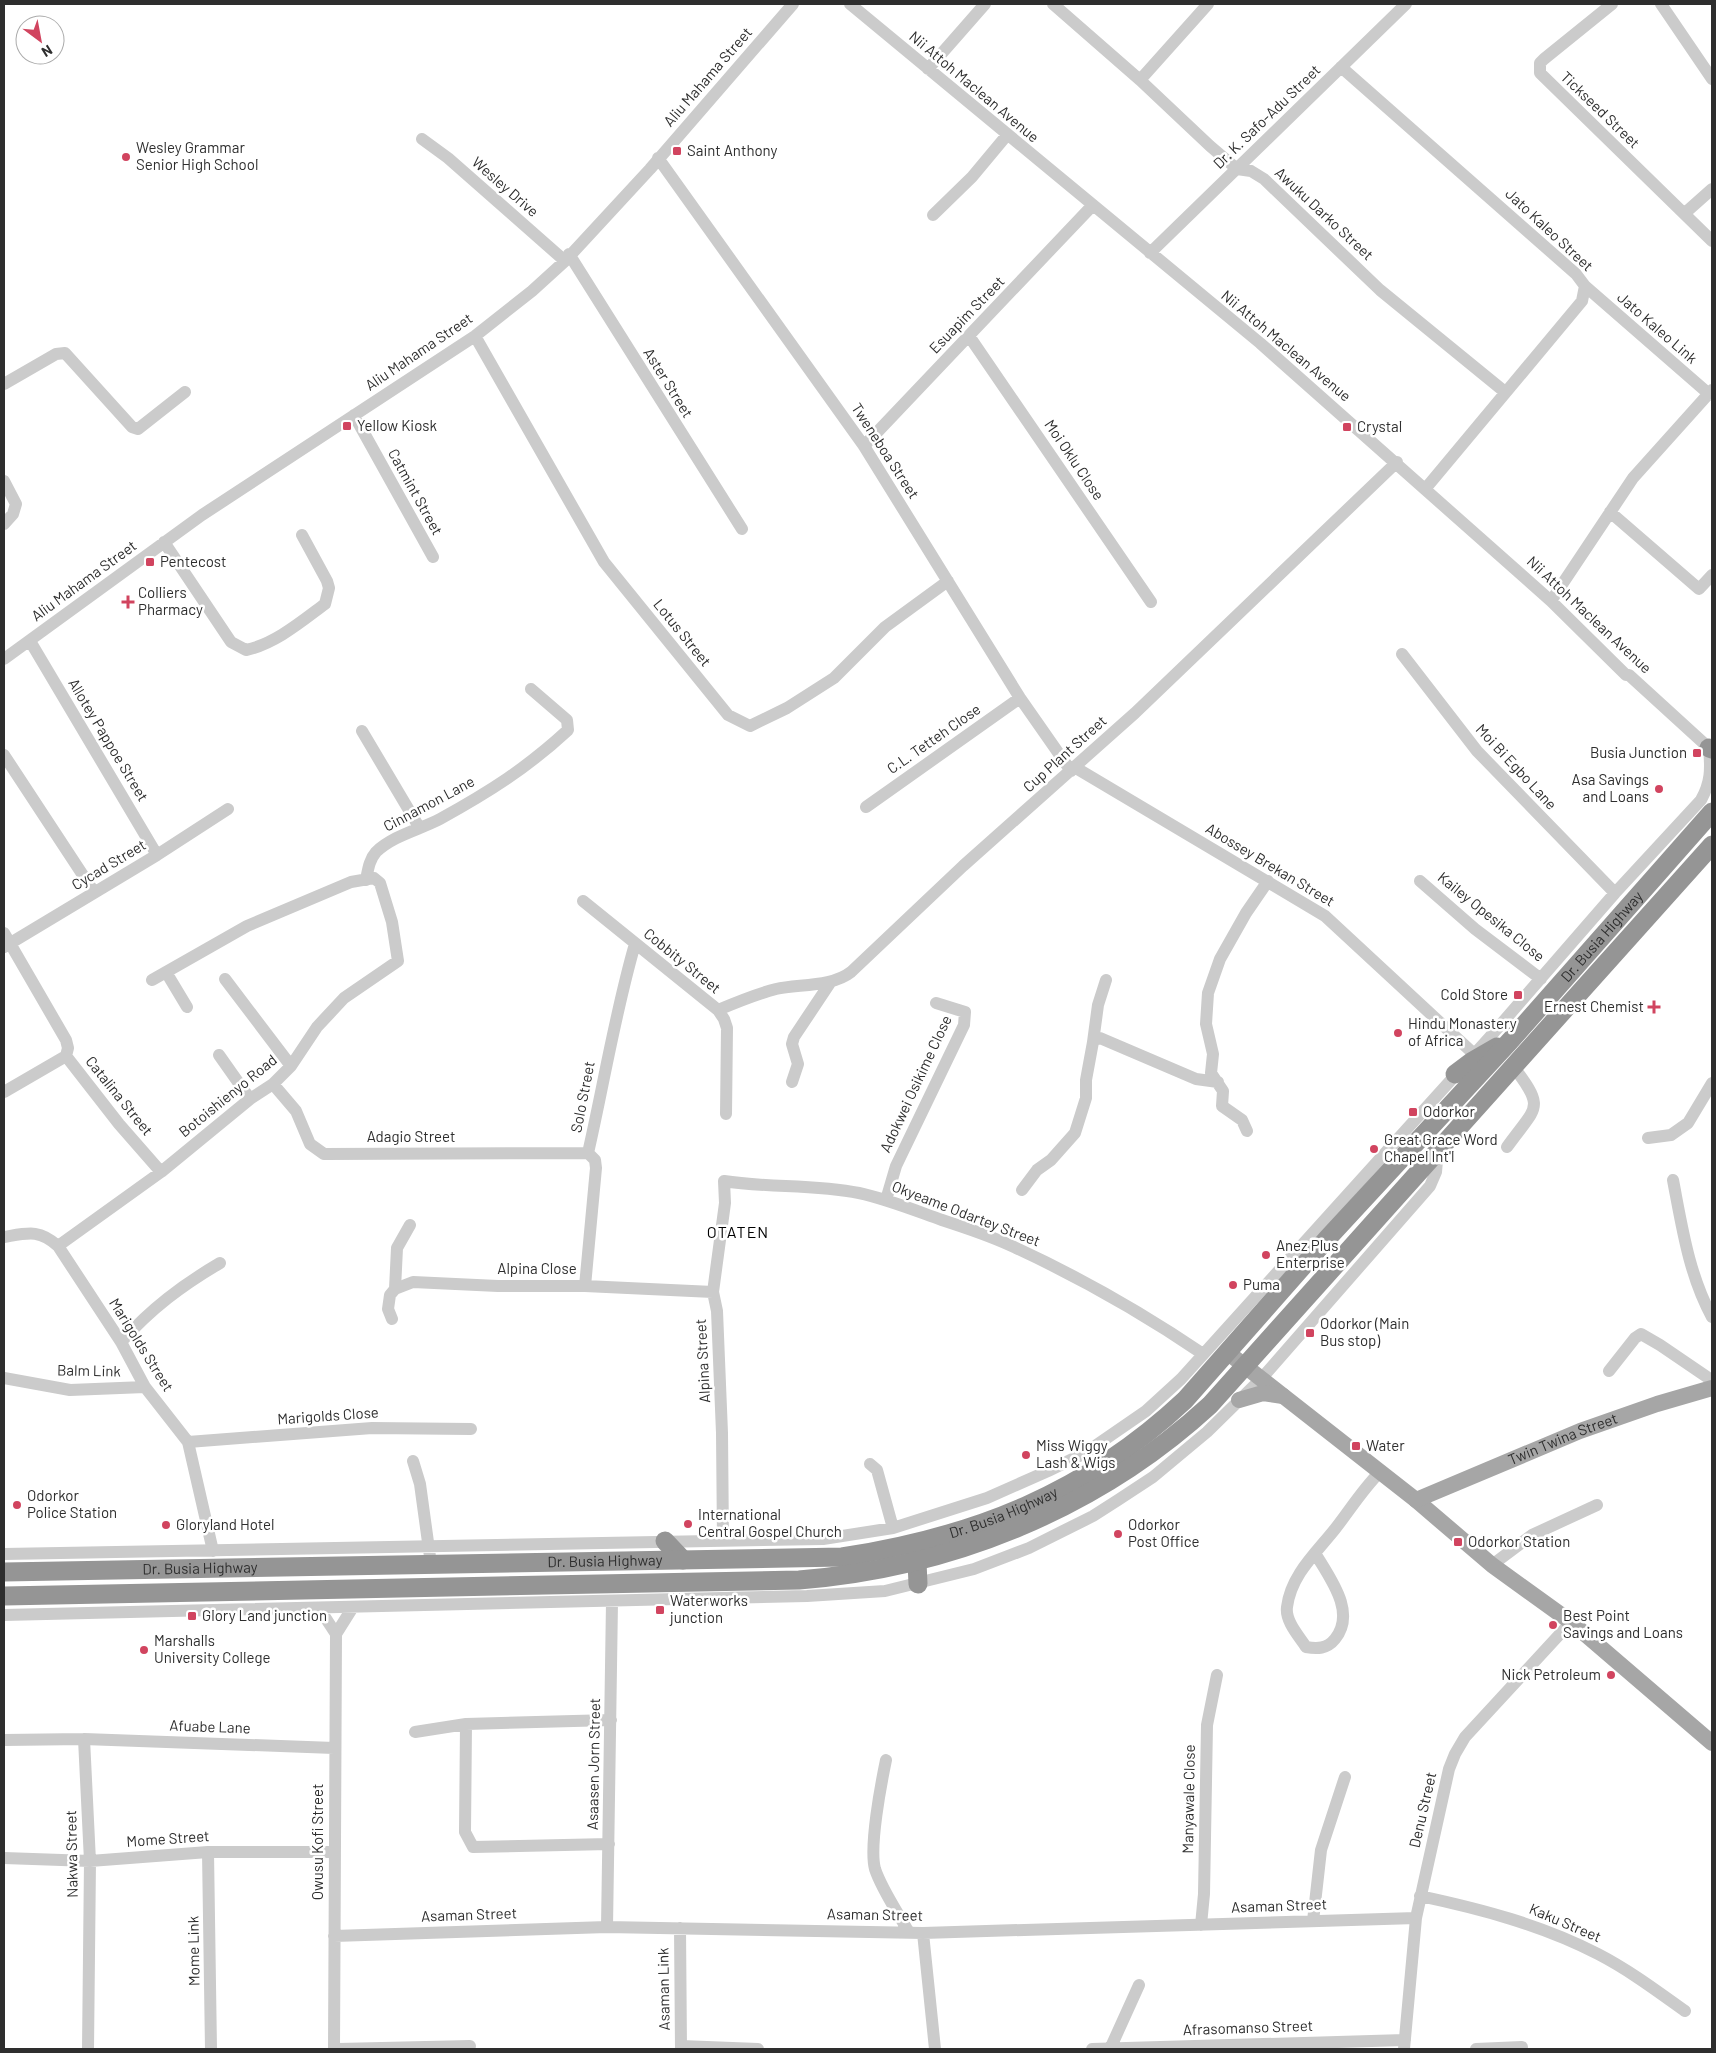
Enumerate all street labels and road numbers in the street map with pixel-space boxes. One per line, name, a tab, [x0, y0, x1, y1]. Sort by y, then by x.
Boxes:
street label: Aliu Mahama Street	[659, 23, 755, 130]
street label: Nii Attoh Maclean Avenue	[906, 27, 1043, 146]
street label: Dr. K. Safo-Adu Street	[1209, 61, 1324, 172]
street label: Tickseed Street	[1557, 67, 1644, 151]
street label: Wesley Drive	[469, 153, 543, 220]
street label: Awuku Darko Street	[1272, 163, 1378, 263]
street label: Jato Kaleo Street	[1502, 184, 1597, 274]
street label: Esuapim Street	[925, 272, 1008, 357]
street label: Nii Attoh Maclean Avenue	[1218, 286, 1355, 405]
street label: Jato Kaleo Link	[1614, 288, 1702, 367]
street label: Aliu Mahama Street	[361, 309, 476, 394]
street label: Aster Street	[640, 344, 697, 421]
street label: Tweneboa Street	[848, 399, 923, 502]
street label: Moi Oklu Close	[1041, 416, 1108, 503]
street label: Catmint Street	[385, 445, 447, 538]
street label: Aliu Mahama Street	[27, 536, 140, 624]
street label: Nii Attoh Maclean Avenue	[1524, 552, 1656, 677]
street label: Lotus Street	[650, 595, 715, 670]
street label: Allotey Pappoe Street	[65, 675, 153, 804]
street label: C.L. Tetteh Close	[883, 699, 984, 777]
street label: Cup Plant Street	[1019, 711, 1110, 795]
street label: Moi Bi Egbo Lane	[1472, 720, 1561, 813]
street label: Cinnamon Lane	[380, 772, 477, 835]
street label: Abossey Brekan Street	[1203, 819, 1338, 910]
street label: Cycad Street	[68, 835, 149, 893]
street label: Kailey Opesika Close	[1435, 868, 1549, 965]
street label: Dr. Busia Highway	[1556, 887, 1646, 985]
street label: Cobbity Street	[641, 924, 725, 997]
street label: Adokwei Osikime Close	[875, 1012, 955, 1155]
street label: Botoishienyo Road	[175, 1050, 280, 1140]
street label: Catalina Street	[82, 1052, 157, 1139]
street label: Solo Street	[566, 1060, 598, 1134]
street label: Adagio Street	[367, 1127, 455, 1145]
street label: Okyeame Odartey Street	[890, 1177, 1043, 1250]
street label: Alpina Close	[497, 1259, 577, 1277]
street label: Marigolds Street	[106, 1294, 178, 1394]
street label: Alpina Street	[691, 1318, 713, 1404]
street label: Balm Link	[57, 1360, 122, 1380]
street label: Marigolds Close	[277, 1402, 379, 1428]
street label: Twin Twina Street	[1505, 1409, 1620, 1468]
street label: Dr. Busia Highway	[947, 1482, 1060, 1541]
street label: Dr. Busia Highway	[547, 1550, 663, 1570]
street label: Dr. Busia Highway	[142, 1557, 258, 1578]
street label: Asaasen Jorn Street	[583, 1698, 603, 1830]
street label: Afuabe Lane	[169, 1716, 251, 1736]
street label: Manyawale Close	[1178, 1744, 1198, 1854]
street label: Denu Street	[1405, 1770, 1439, 1849]
street label: Owusu Kofi Street	[308, 1784, 326, 1900]
street label: Nakwa Street	[61, 1810, 81, 1898]
street label: Mome Street	[126, 1826, 210, 1850]
street label: Asaman Street	[1231, 1894, 1327, 1916]
street label: Kaku Street	[1527, 1899, 1604, 1945]
street label: Asaman Street	[421, 1903, 517, 1925]
street label: Asaman Street	[827, 1904, 923, 1924]
street label: Mome Link	[183, 1915, 203, 1986]
street label: Asaman Link	[653, 1947, 673, 2031]
street label: Afrasomanso Street	[1183, 2016, 1313, 2038]

